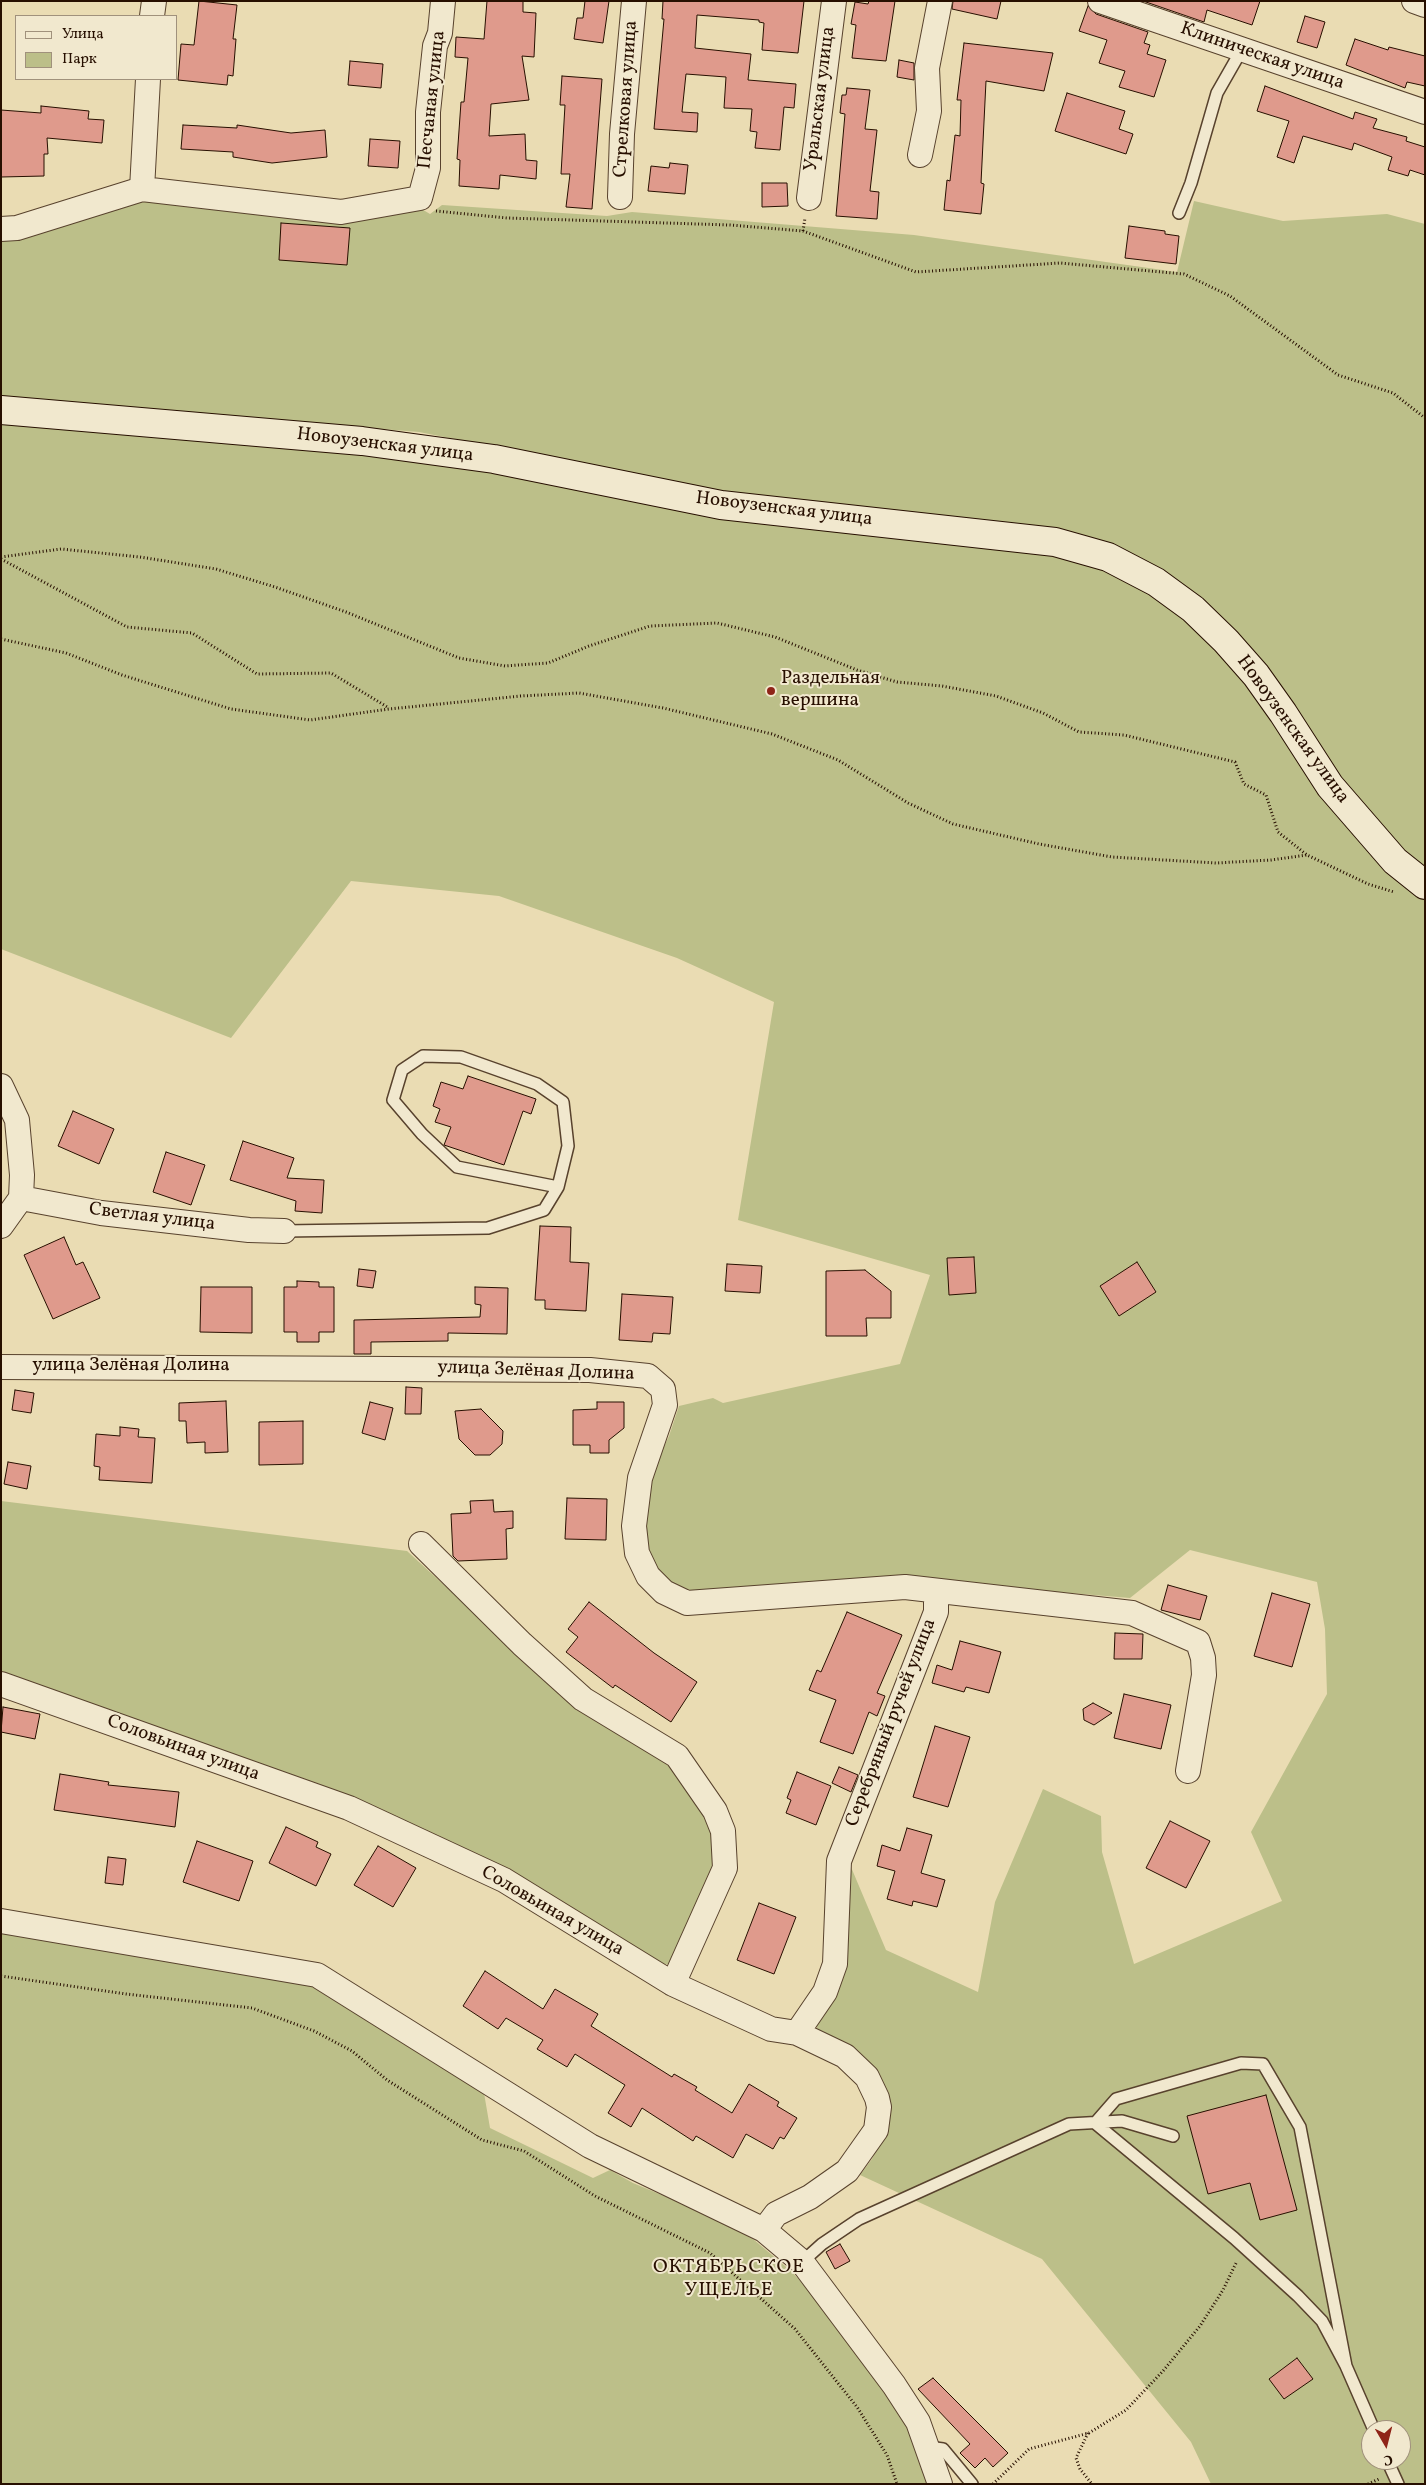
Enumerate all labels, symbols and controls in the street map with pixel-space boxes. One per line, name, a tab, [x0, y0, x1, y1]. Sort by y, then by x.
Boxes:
legend	[15, 15, 178, 80]
street label: Клиническая улица	[1177, 18, 1347, 96]
street label: Стрелковая улица	[610, 20, 644, 178]
text: Улица	[62, 24, 104, 45]
street label: Уральская улица	[801, 25, 841, 173]
street label: Песчаная улица	[414, 30, 452, 170]
text: Парк	[62, 49, 97, 70]
street label: Новоузенская улица	[295, 424, 475, 468]
street label: Новоузенская улица	[694, 488, 874, 532]
street label: Новоузенская улица	[1231, 651, 1353, 809]
place label: Раздельная вершина	[781, 669, 880, 713]
marker: Раздельная вершина	[765, 685, 777, 697]
street label: Светлая улица	[88, 1199, 216, 1237]
street label: улица Зелёная Долина	[32, 1356, 230, 1378]
street label: улица Зелёная Долина	[437, 1357, 635, 1387]
street label: Серебряный ручей улица	[842, 1616, 942, 1830]
street label: Соловьиная улица	[103, 1711, 263, 1787]
street label: Соловьиная улица	[477, 1862, 627, 1962]
district label: ОКТЯБРЬСКОЕ УЩЕЛЬЕ	[652, 2256, 806, 2303]
north arrow	[1361, 2420, 1411, 2470]
text: С	[1382, 2449, 1394, 2469]

